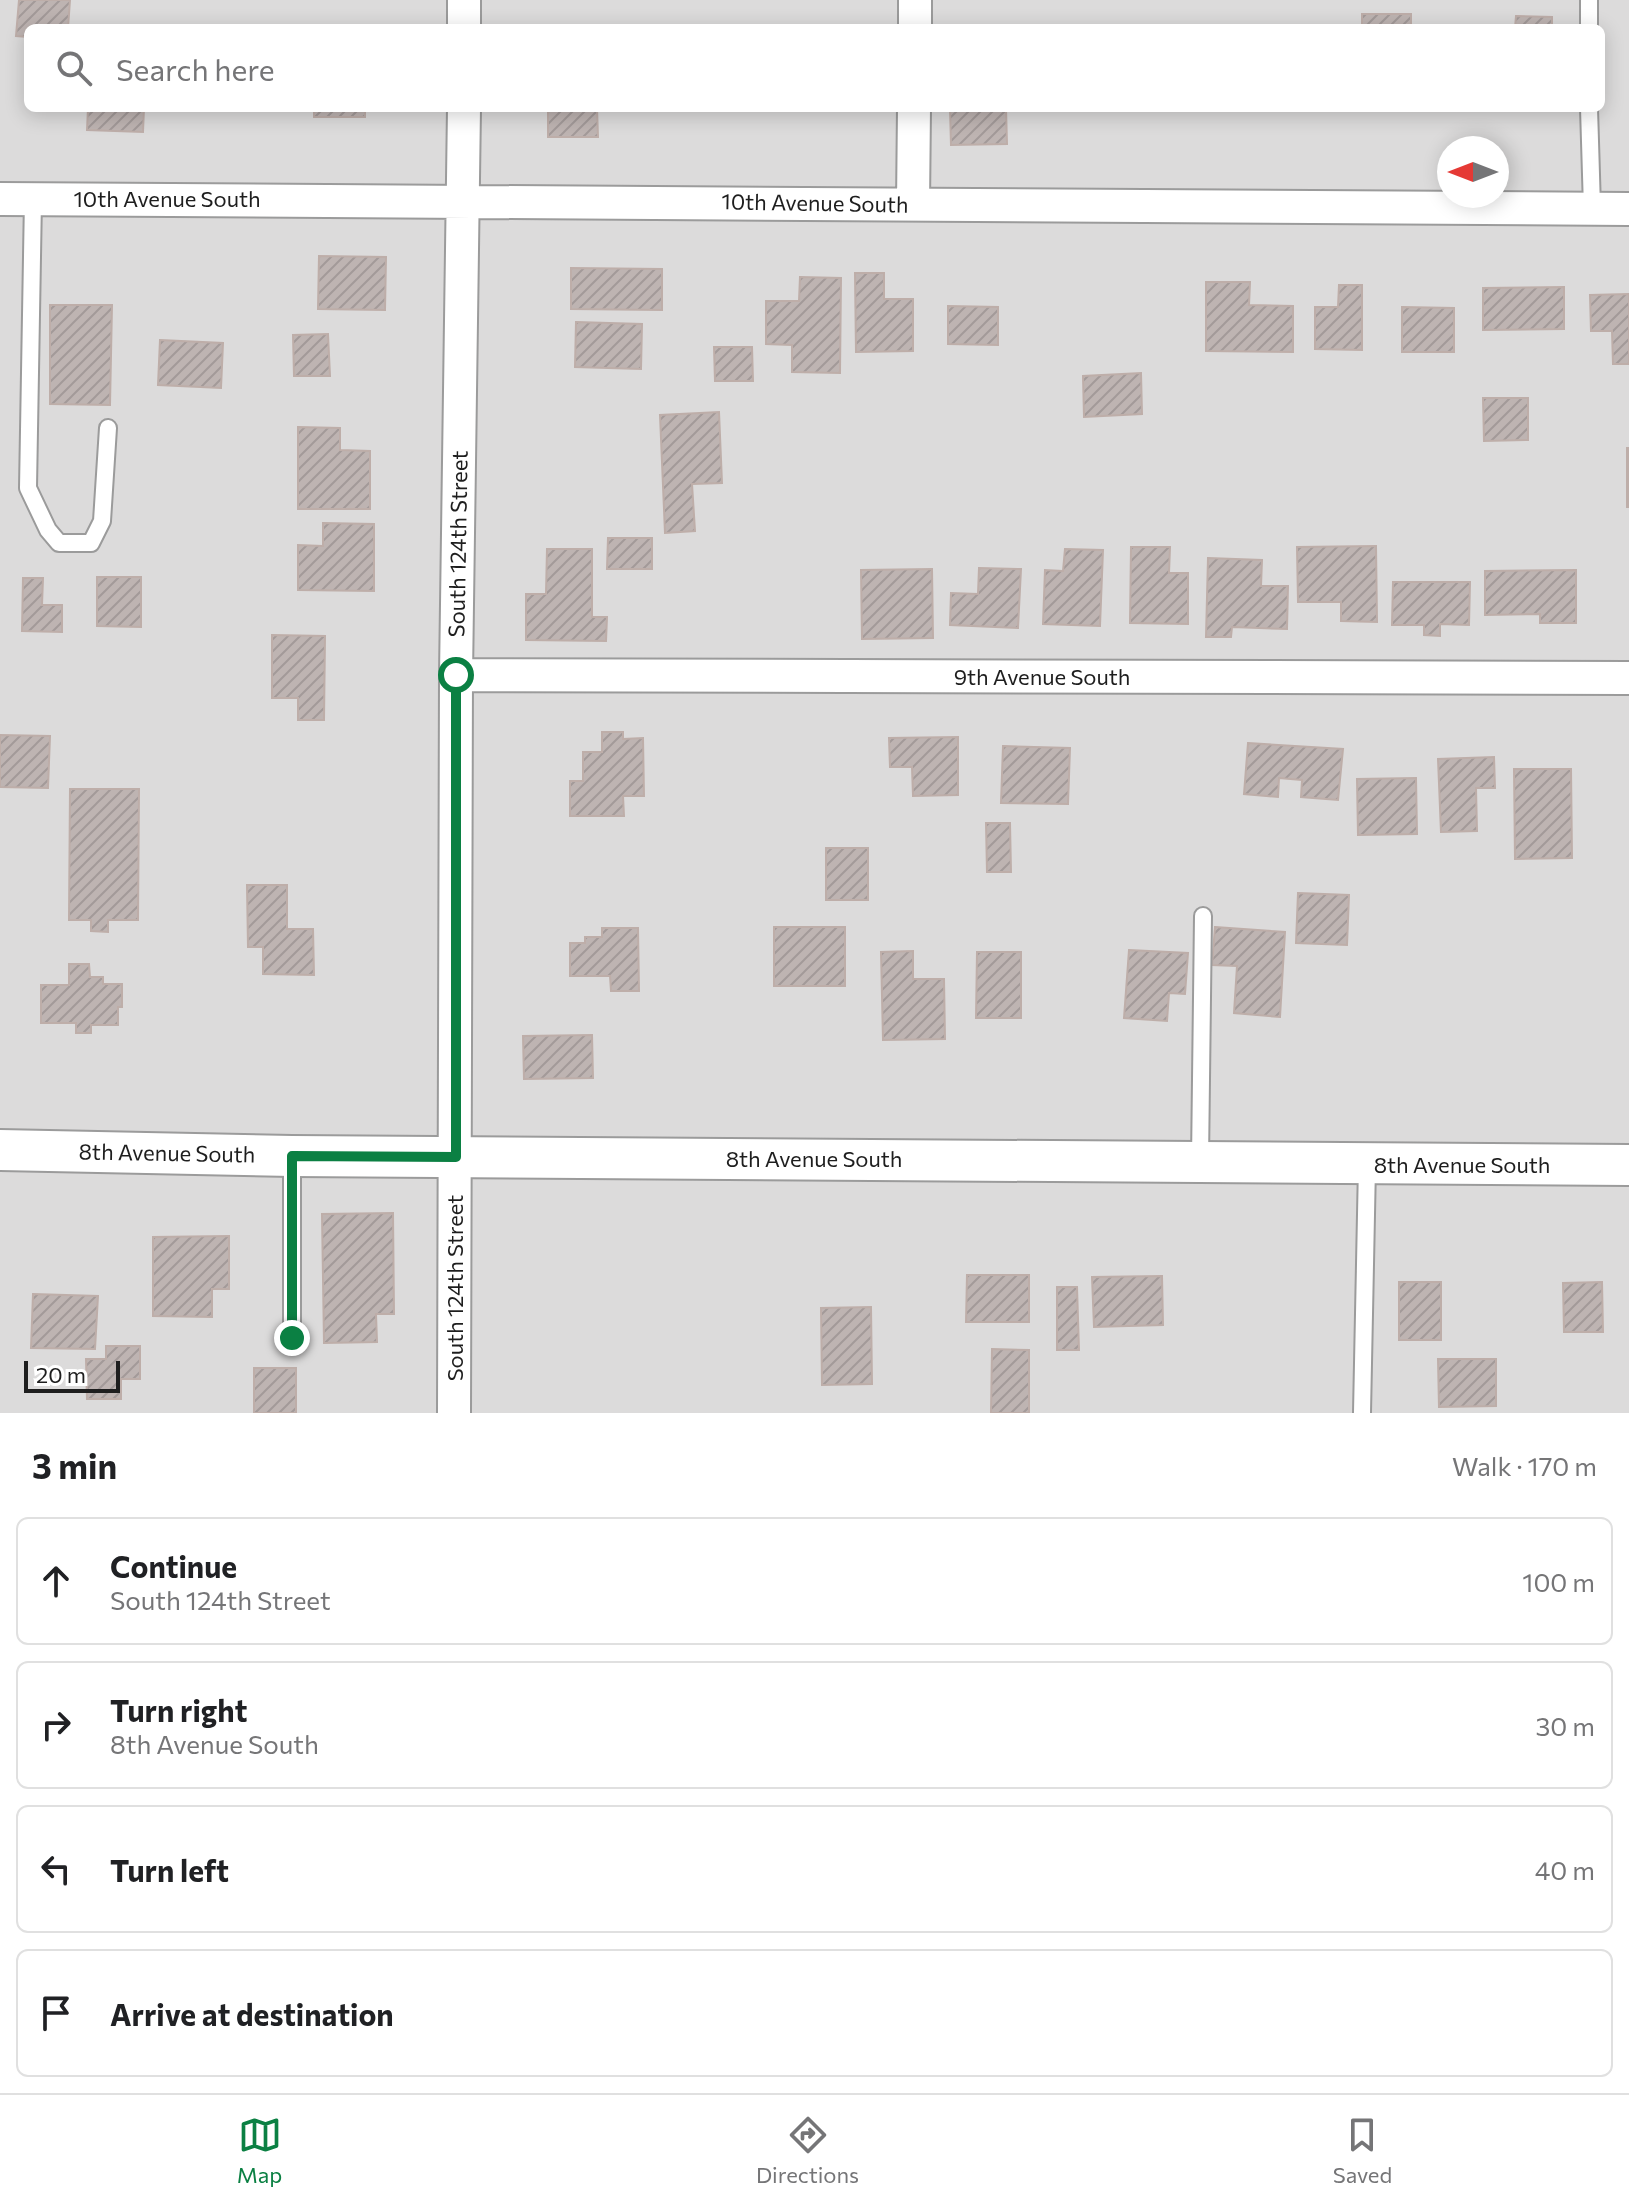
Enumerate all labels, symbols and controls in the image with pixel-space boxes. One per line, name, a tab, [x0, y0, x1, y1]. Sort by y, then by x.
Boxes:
search box	[24, 24, 1605, 112]
icon: search	[52, 46, 96, 90]
text: Search here	[116, 50, 275, 87]
north arrow	[1437, 136, 1509, 208]
street label: 10th Avenue South	[73, 185, 261, 212]
street label: 10th Avenue South	[721, 187, 909, 218]
street label: South 124th Street	[442, 450, 473, 638]
route start	[438, 657, 474, 693]
street label: 9th Avenue South	[954, 663, 1130, 690]
street label: 8th Avenue South	[78, 1137, 256, 1168]
street label: 8th Avenue South	[726, 1145, 902, 1172]
street label: 8th Avenue South	[1374, 1151, 1550, 1178]
street label: South 124th Street	[441, 1195, 468, 1381]
route end	[274, 1320, 310, 1356]
scale bar	[24, 1357, 120, 1393]
text: 20 m	[36, 1361, 86, 1388]
text: 3 min	[32, 1444, 117, 1486]
text: Walk · 170 m	[1452, 1450, 1597, 1481]
text: Continue	[110, 1547, 237, 1584]
icon: ahead	[34, 1559, 78, 1603]
text: 100 m	[1522, 1566, 1595, 1597]
text: South 124th Street	[110, 1584, 331, 1615]
text: Turn right	[110, 1691, 247, 1728]
icon: right	[34, 1703, 78, 1747]
text: 30 m	[1536, 1710, 1595, 1741]
text: 8th Avenue South	[110, 1728, 319, 1759]
icon: left	[34, 1847, 78, 1891]
text: Turn left	[110, 1851, 229, 1888]
text: 40 m	[1535, 1854, 1595, 1885]
icon: arrive	[34, 1991, 78, 2035]
text: Arrive at destination	[110, 1995, 394, 2032]
tab: Map	[237, 2113, 282, 2188]
tab: Directions	[756, 2113, 859, 2188]
tab: Saved	[1333, 2113, 1392, 2188]

